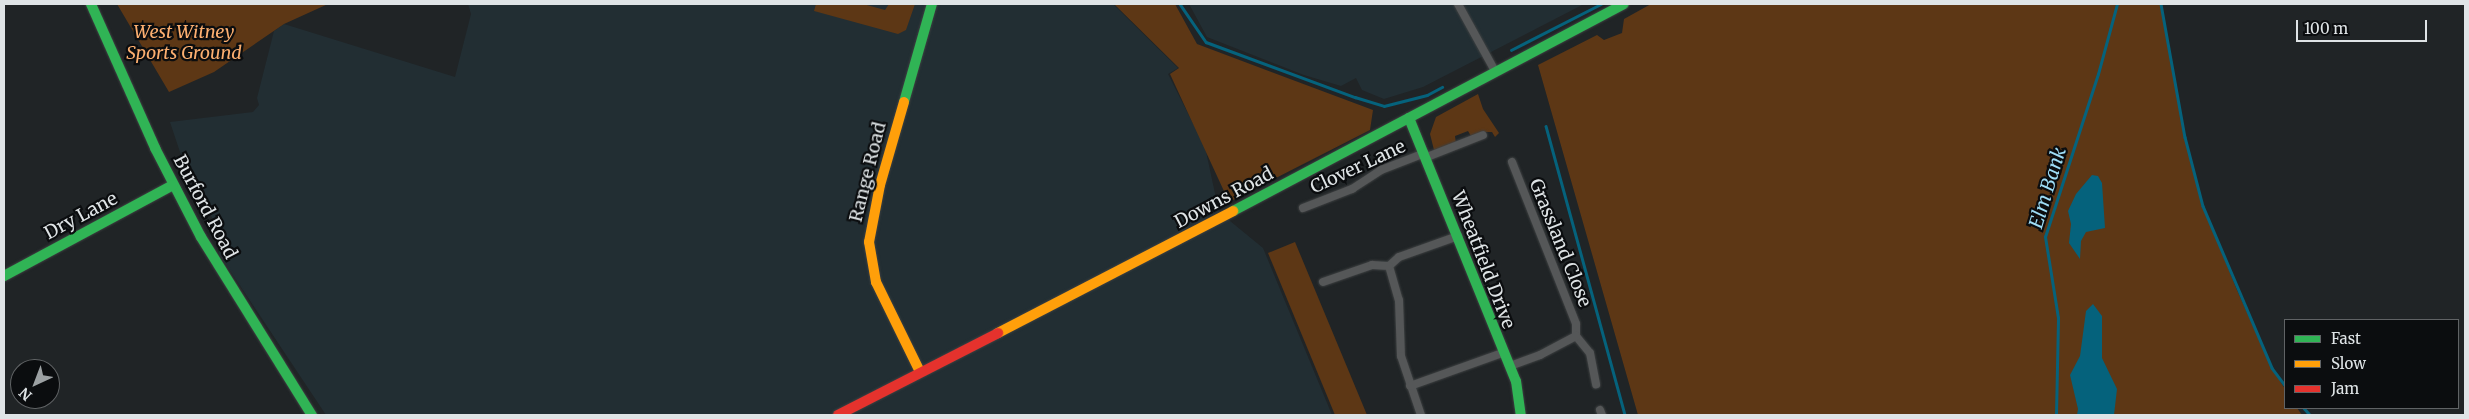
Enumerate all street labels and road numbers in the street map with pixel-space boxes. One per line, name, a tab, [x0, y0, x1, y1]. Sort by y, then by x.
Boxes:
street label: Range Road	[845, 120, 891, 224]
street label: Clover Lane	[1307, 136, 1409, 198]
street label: Burford Road	[169, 151, 241, 263]
street label: Downs Road	[1171, 163, 1277, 233]
street label: Grassland Close	[1524, 176, 1596, 310]
street label: Dry Lane	[41, 188, 121, 244]
street label: Wheatfield Drive	[1447, 188, 1519, 332]

